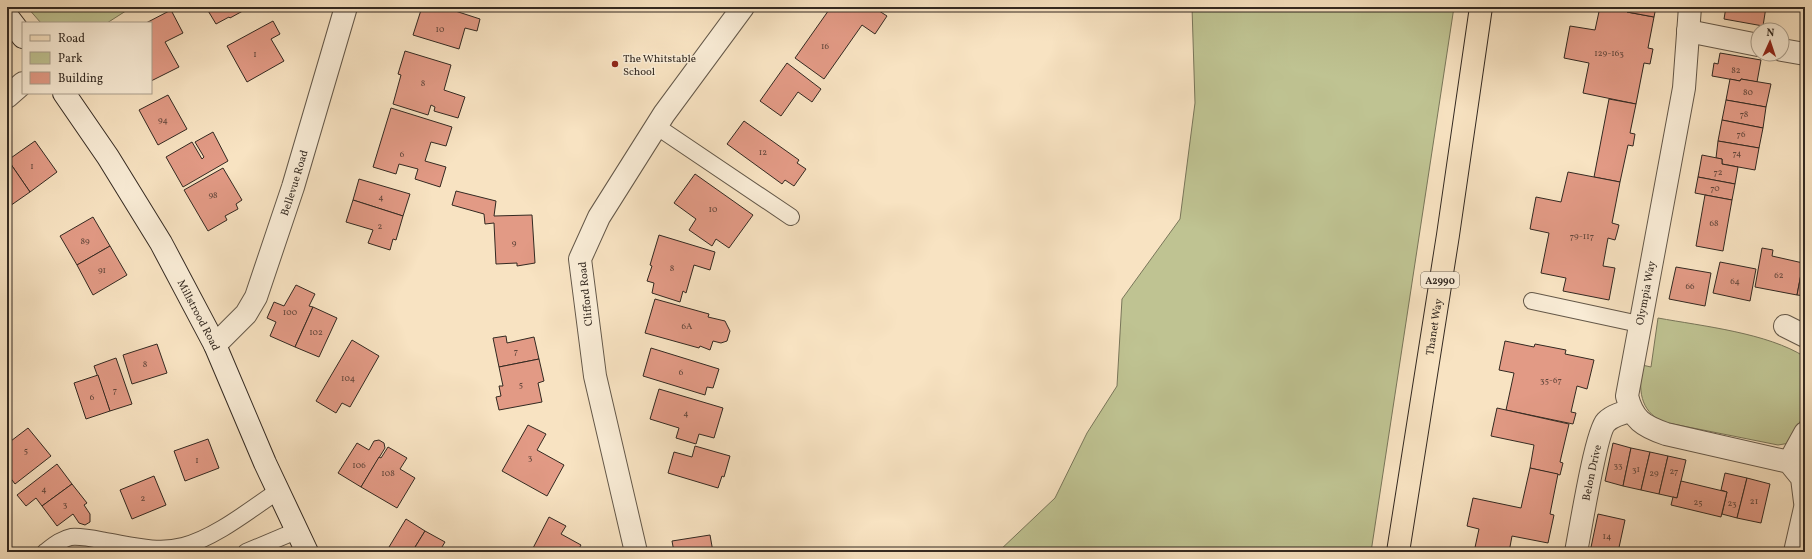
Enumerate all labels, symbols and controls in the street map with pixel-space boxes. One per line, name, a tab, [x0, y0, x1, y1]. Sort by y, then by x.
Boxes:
legend	[22, 22, 152, 94]
north arrow	[1750, 22, 1790, 62]
house number: 10	[436, 23, 445, 36]
text: N	[1766, 26, 1775, 41]
text: Road	[58, 31, 85, 47]
house number: 16	[821, 40, 829, 53]
house number: 129-163	[1594, 47, 1624, 60]
house number: 1	[253, 48, 257, 61]
text: Park	[58, 51, 83, 67]
place label: The Whitstable School	[623, 52, 696, 80]
marker: The Whitstable School	[610, 59, 620, 69]
house number: 82	[1731, 64, 1741, 77]
text: Building	[58, 71, 103, 87]
house number: 8	[421, 77, 426, 90]
house number: 80	[1743, 86, 1754, 99]
house number: 78	[1740, 108, 1749, 121]
house number: 94	[158, 114, 168, 127]
house number: 76	[1737, 128, 1746, 141]
house number: 12	[759, 146, 767, 159]
house number: 74	[1733, 147, 1741, 160]
street label: Bellevue Road	[278, 148, 312, 218]
house number: 6	[400, 148, 405, 161]
house number: 1	[30, 160, 34, 173]
house number: 72	[1713, 166, 1723, 179]
house number: 70	[1710, 182, 1720, 195]
house number: 98	[208, 189, 218, 202]
house number: 4	[378, 191, 384, 204]
house number: 10	[709, 203, 718, 216]
house number: 68	[1709, 217, 1719, 230]
house number: 2	[378, 220, 383, 233]
house number: 79-117	[1570, 230, 1594, 243]
house number: 89	[80, 235, 90, 248]
house number: 9	[512, 237, 517, 250]
street label: Olympia Way	[1633, 260, 1660, 327]
street label: Clifford Road	[576, 261, 597, 327]
house number: 8	[670, 262, 675, 275]
house number: 91	[98, 264, 106, 277]
house number: 62	[1774, 269, 1784, 282]
road number: A2990	[1421, 272, 1459, 288]
house number: 64	[1730, 275, 1740, 288]
street label: Millstrood Road	[173, 277, 223, 353]
house number: 66	[1685, 280, 1695, 293]
street label: Thanet Way	[1423, 298, 1447, 356]
house number: 100	[283, 306, 298, 319]
house number: 6A	[682, 320, 693, 333]
house number: 102	[309, 326, 323, 339]
house number: 7	[514, 345, 518, 358]
house number: 8	[143, 358, 148, 371]
house number: 6	[679, 366, 684, 379]
house number: 104	[341, 372, 355, 385]
house number: 35-67	[1540, 374, 1562, 387]
house number: 5	[519, 378, 523, 391]
house number: 7	[113, 384, 117, 397]
house number: 6	[90, 391, 95, 404]
house number: 4	[683, 407, 689, 420]
street label: Belon Drive	[1580, 443, 1606, 502]
house number: 5	[24, 444, 28, 457]
house number: 3	[528, 451, 533, 464]
house number: 1	[195, 454, 199, 467]
house number: 106	[352, 459, 366, 472]
house number: 33	[1613, 459, 1623, 472]
house number: 31	[1632, 463, 1640, 476]
house number: 27	[1670, 465, 1678, 478]
house number: 108	[381, 467, 395, 480]
house number: 29	[1649, 467, 1659, 480]
house number: 4	[41, 483, 47, 496]
house number: 2	[141, 492, 146, 505]
house number: 21	[1750, 495, 1758, 508]
house number: 25	[1693, 496, 1703, 509]
house number: 23	[1727, 497, 1737, 510]
house number: 3	[63, 498, 68, 511]
house number: 14	[1603, 530, 1611, 543]

